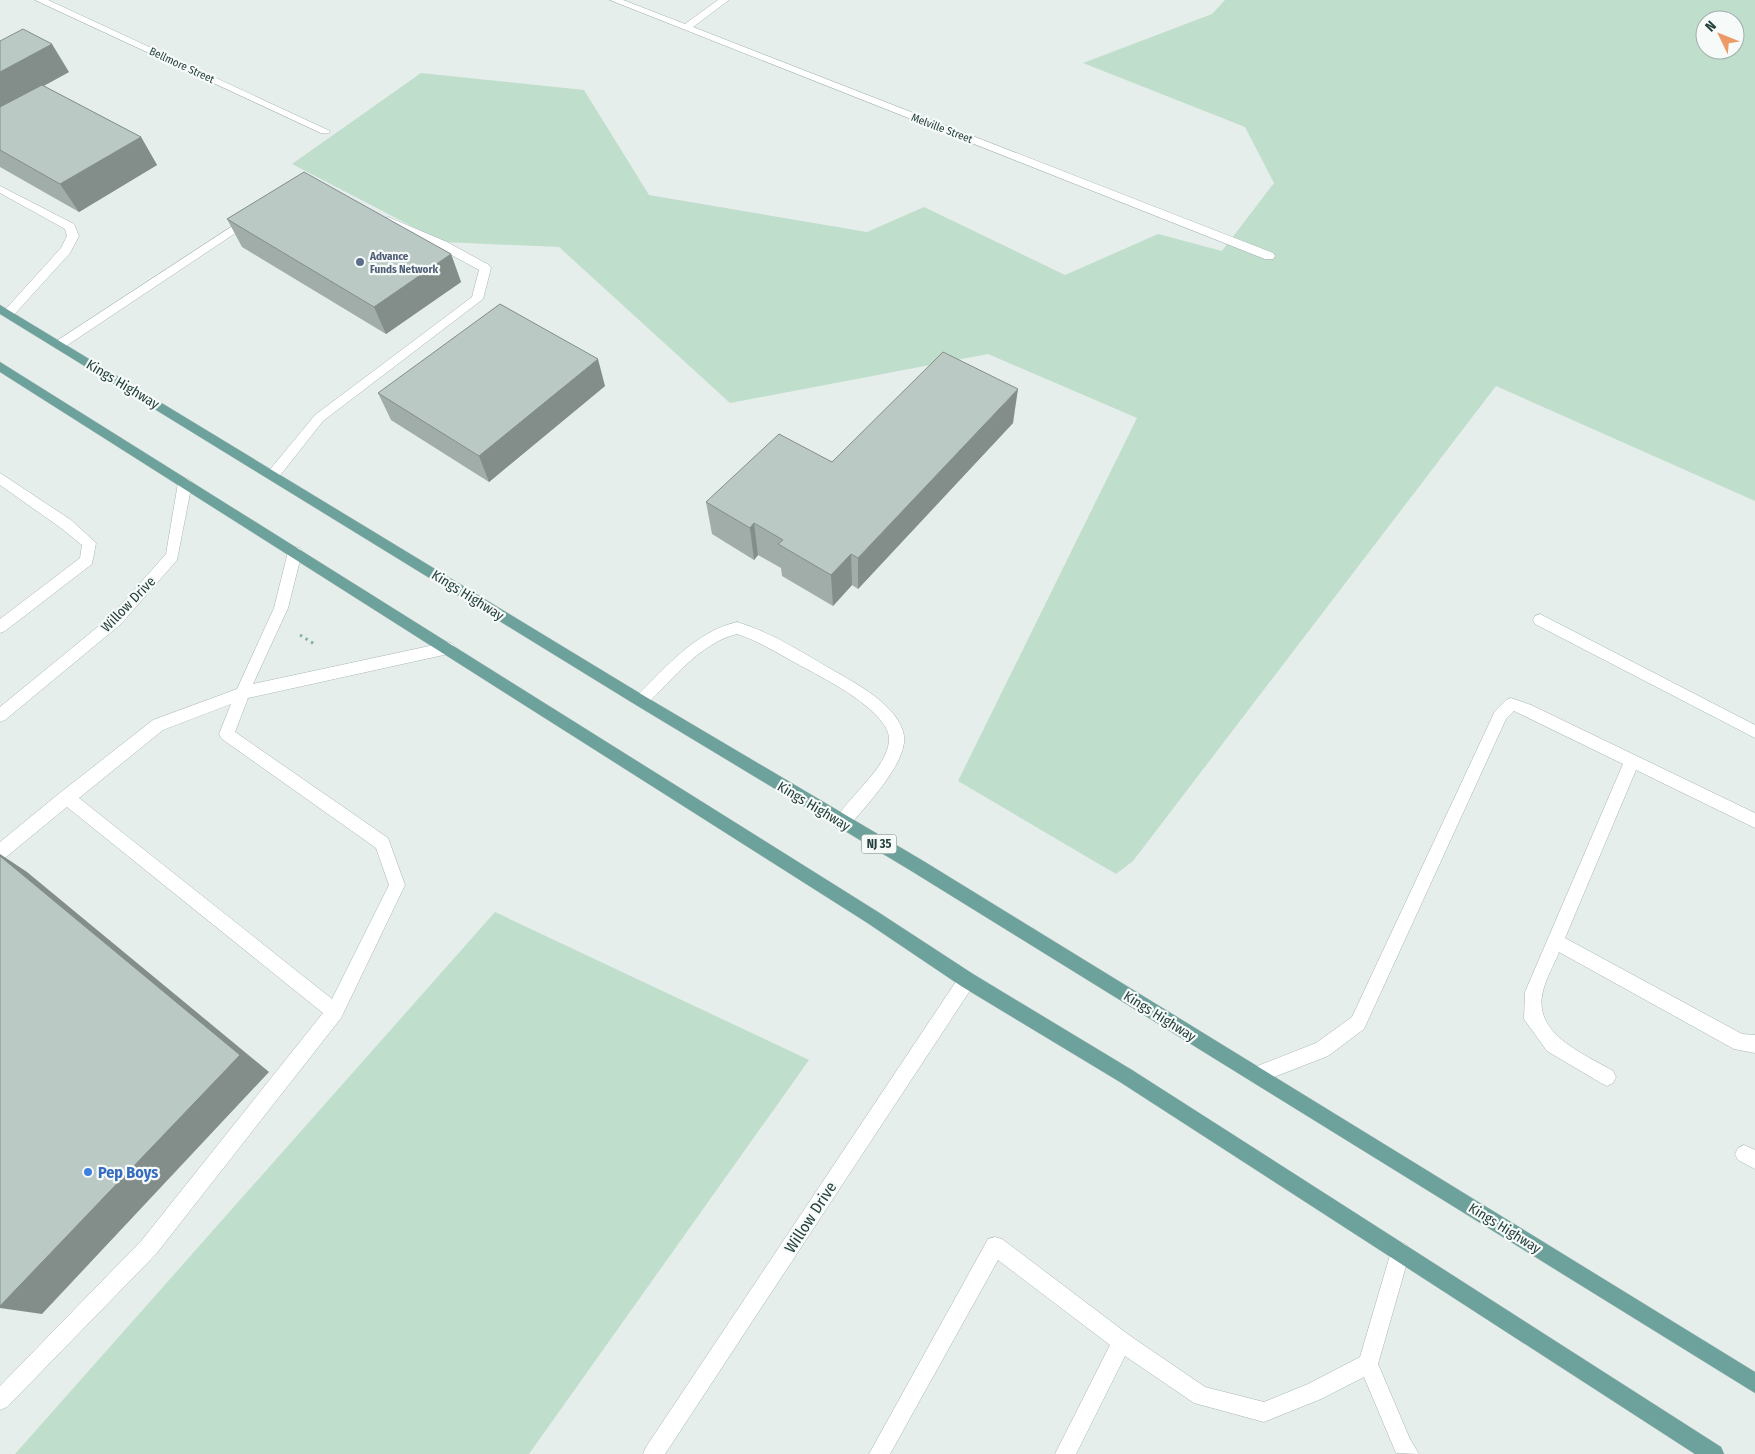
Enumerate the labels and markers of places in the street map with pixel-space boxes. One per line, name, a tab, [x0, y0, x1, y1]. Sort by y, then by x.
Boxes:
place label: Advance Funds Network	[369, 250, 439, 276]
marker: Advance Funds Network	[354, 256, 366, 268]
place label: Pep Boys	[98, 1163, 158, 1182]
marker: Pep Boys	[82, 1166, 94, 1178]

